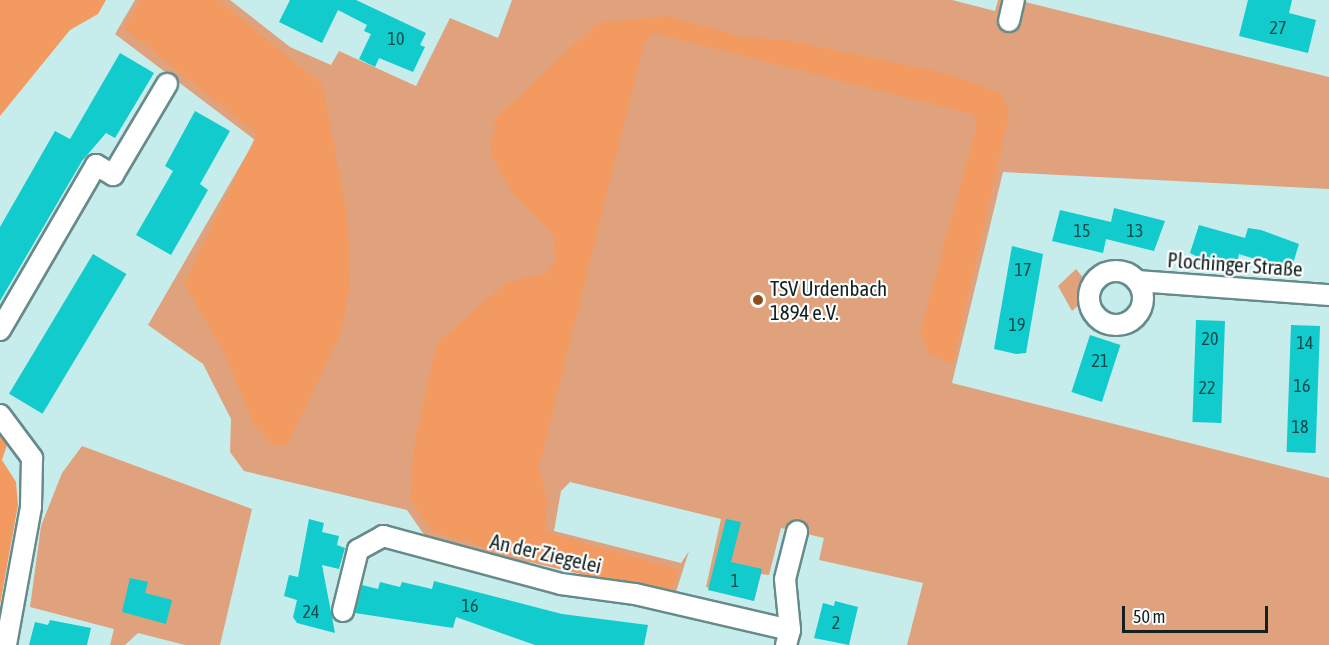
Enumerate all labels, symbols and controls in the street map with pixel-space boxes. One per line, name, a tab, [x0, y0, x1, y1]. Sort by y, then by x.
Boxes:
house number: 27	[1270, 17, 1286, 39]
house number: 10	[388, 28, 404, 50]
house number: 15	[1074, 220, 1090, 242]
house number: 13	[1127, 220, 1143, 242]
street label: Plochinger Straße	[1167, 247, 1303, 281]
house number: 17	[1015, 259, 1031, 281]
place label: TSV Urdenbach 1894 e.V.	[770, 275, 887, 325]
marker: TSV Urdenbach 1894 e.V.	[751, 293, 765, 307]
house number: 19	[1009, 314, 1025, 336]
house number: 20	[1202, 328, 1218, 350]
house number: 14	[1297, 332, 1313, 354]
house number: 21	[1092, 350, 1108, 372]
house number: 16	[1294, 375, 1310, 397]
house number: 22	[1199, 377, 1215, 399]
house number: 18	[1292, 416, 1308, 438]
street label: An der Ziegelei	[488, 528, 604, 578]
house number: 1	[731, 570, 739, 592]
scale bar	[1125, 594, 1270, 632]
house number: 16	[462, 595, 478, 617]
house number: 24	[303, 601, 319, 623]
text: 50 m	[1133, 606, 1165, 627]
house number: 2	[832, 612, 840, 634]

